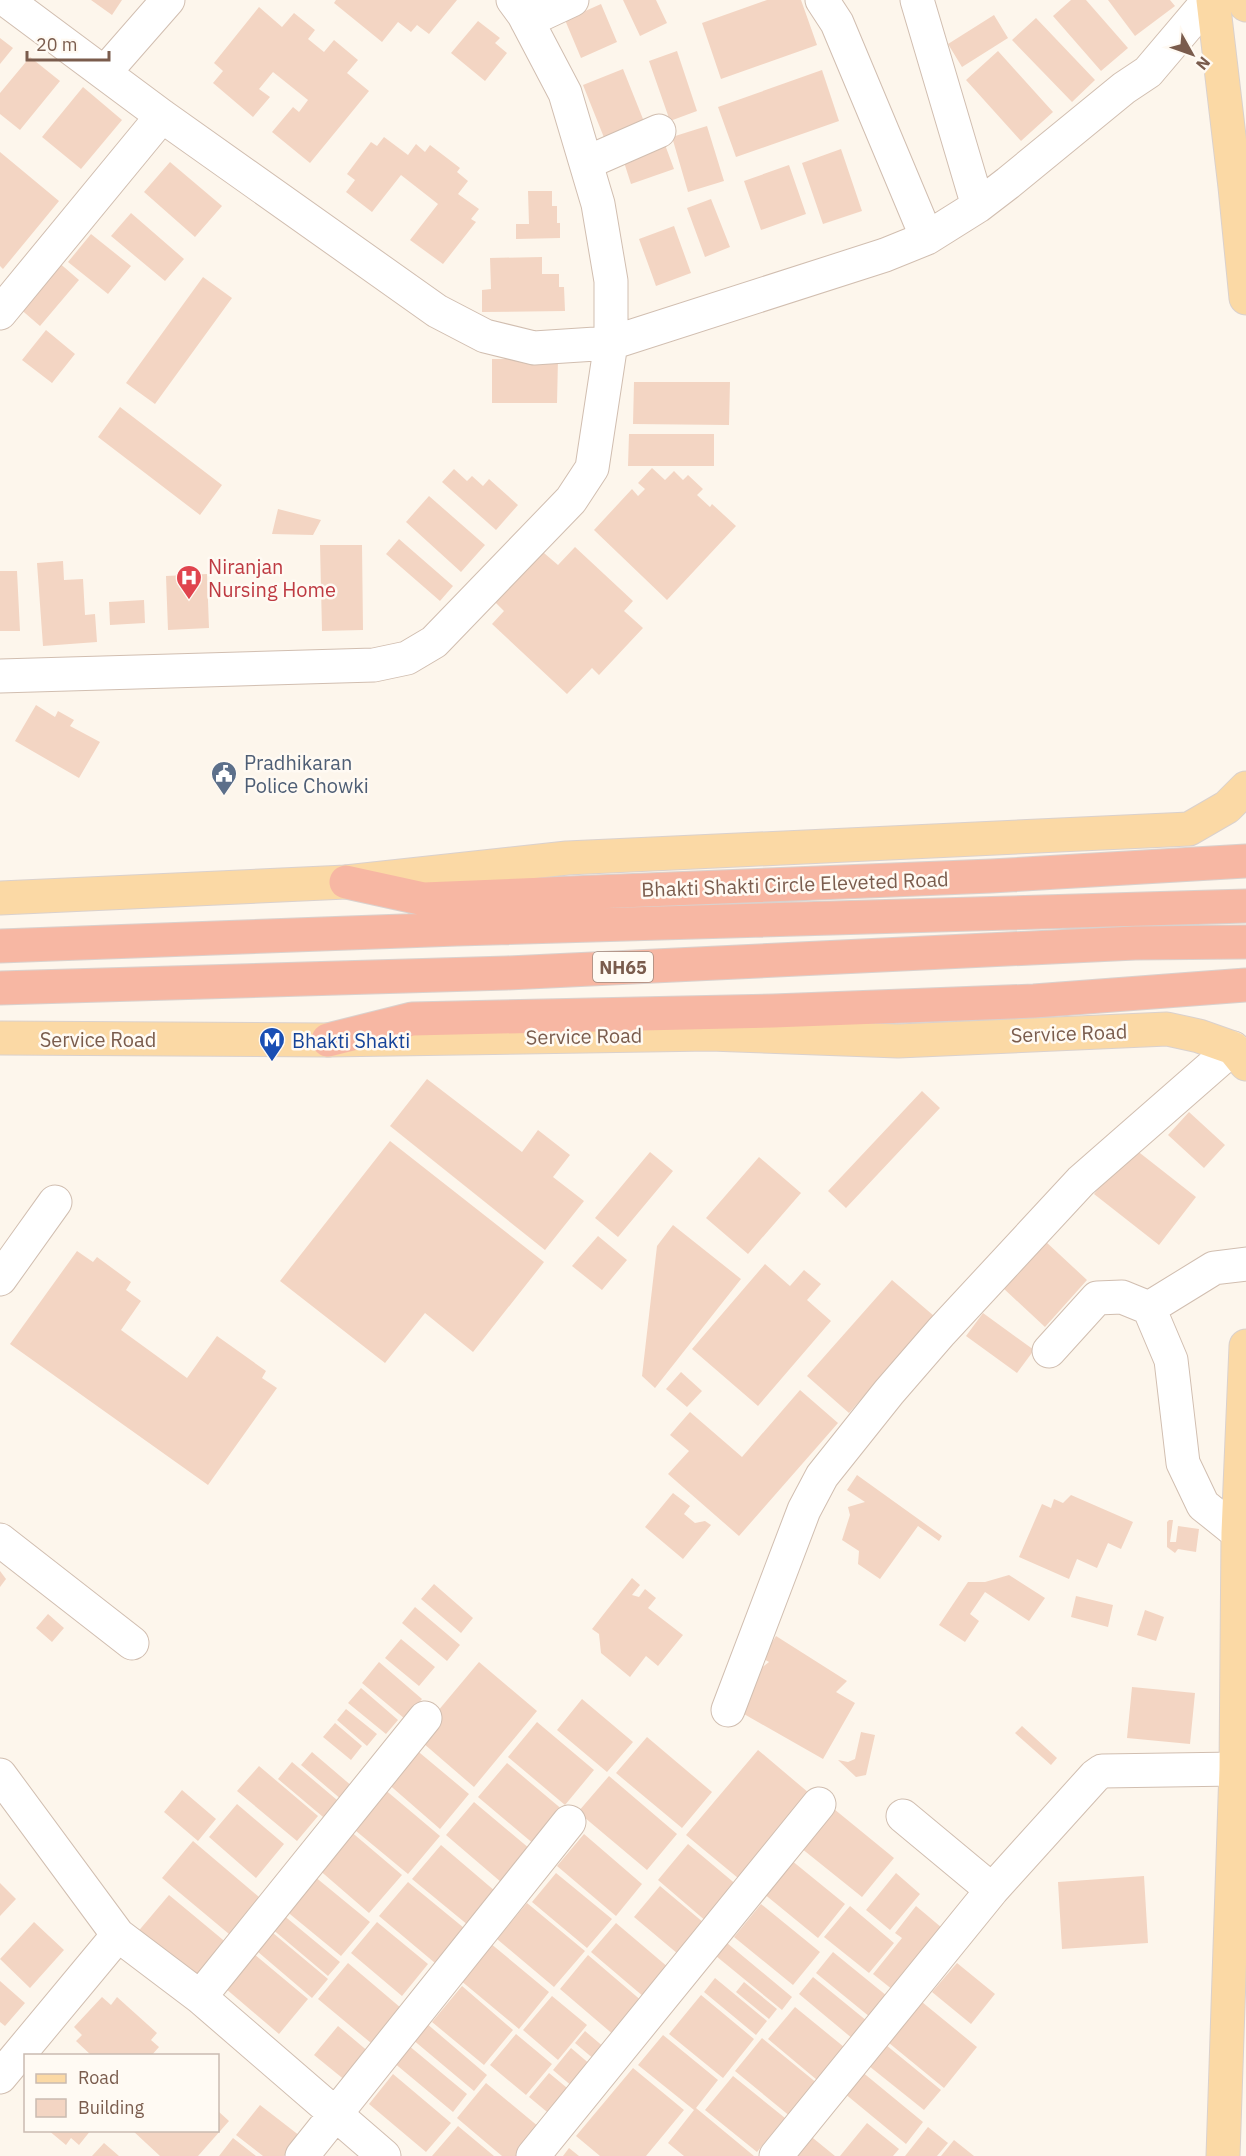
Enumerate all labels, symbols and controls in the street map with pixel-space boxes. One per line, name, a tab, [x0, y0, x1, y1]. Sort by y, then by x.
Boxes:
scale bar	[27, 24, 110, 62]
north arrow	[1162, 24, 1222, 84]
text: 20 m	[36, 33, 78, 56]
text: N	[1192, 53, 1215, 75]
place label: Niranjan Nursing Home	[208, 553, 336, 603]
hospital icon: Niranjan Nursing Home	[174, 563, 204, 601]
place label: Pradhikaran Police Chowki	[244, 749, 369, 799]
public building icon: Pradhikaran Police Chowki	[209, 759, 239, 797]
street label: Bhakti Shakti Circle Eleveted Road	[641, 865, 949, 903]
road number: NH65	[593, 952, 653, 982]
street label: Service Road	[1010, 1017, 1128, 1049]
street label: Service Road	[525, 1021, 643, 1051]
metro station icon: Bhakti Shakti	[257, 1025, 287, 1063]
street label: Service Road	[40, 1026, 156, 1053]
place label: Bhakti Shakti	[292, 1027, 410, 1054]
legend	[24, 2054, 219, 2132]
text: Road	[78, 2066, 119, 2089]
text: Building	[78, 2096, 145, 2119]

